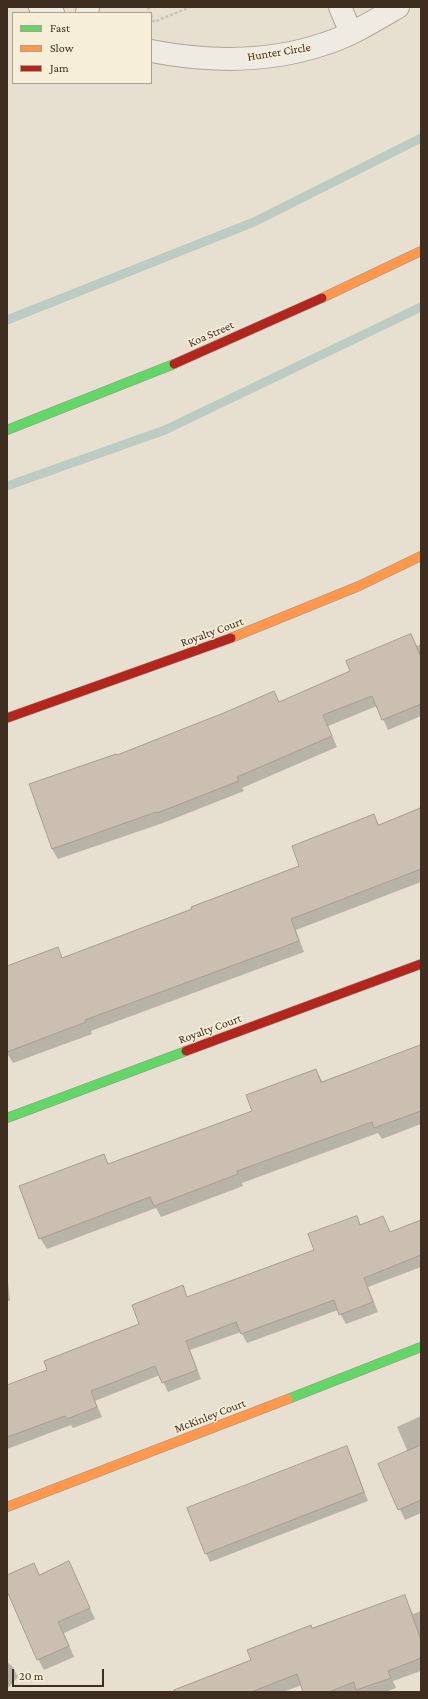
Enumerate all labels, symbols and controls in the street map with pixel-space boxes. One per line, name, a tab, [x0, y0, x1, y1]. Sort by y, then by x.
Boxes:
legend	[12, 12, 152, 84]
text: Fast	[50, 21, 70, 35]
street label: Hunter Circle	[246, 40, 312, 64]
text: Slow	[50, 41, 74, 55]
text: Jam	[50, 61, 69, 75]
street label: Koa Street	[186, 318, 236, 350]
street label: Royalty Court	[179, 614, 245, 650]
street label: Royalty Court	[177, 1011, 243, 1047]
street label: McKinley Court	[172, 1396, 248, 1436]
scale bar	[14, 1661, 106, 1687]
text: 20 m	[19, 1669, 43, 1683]

